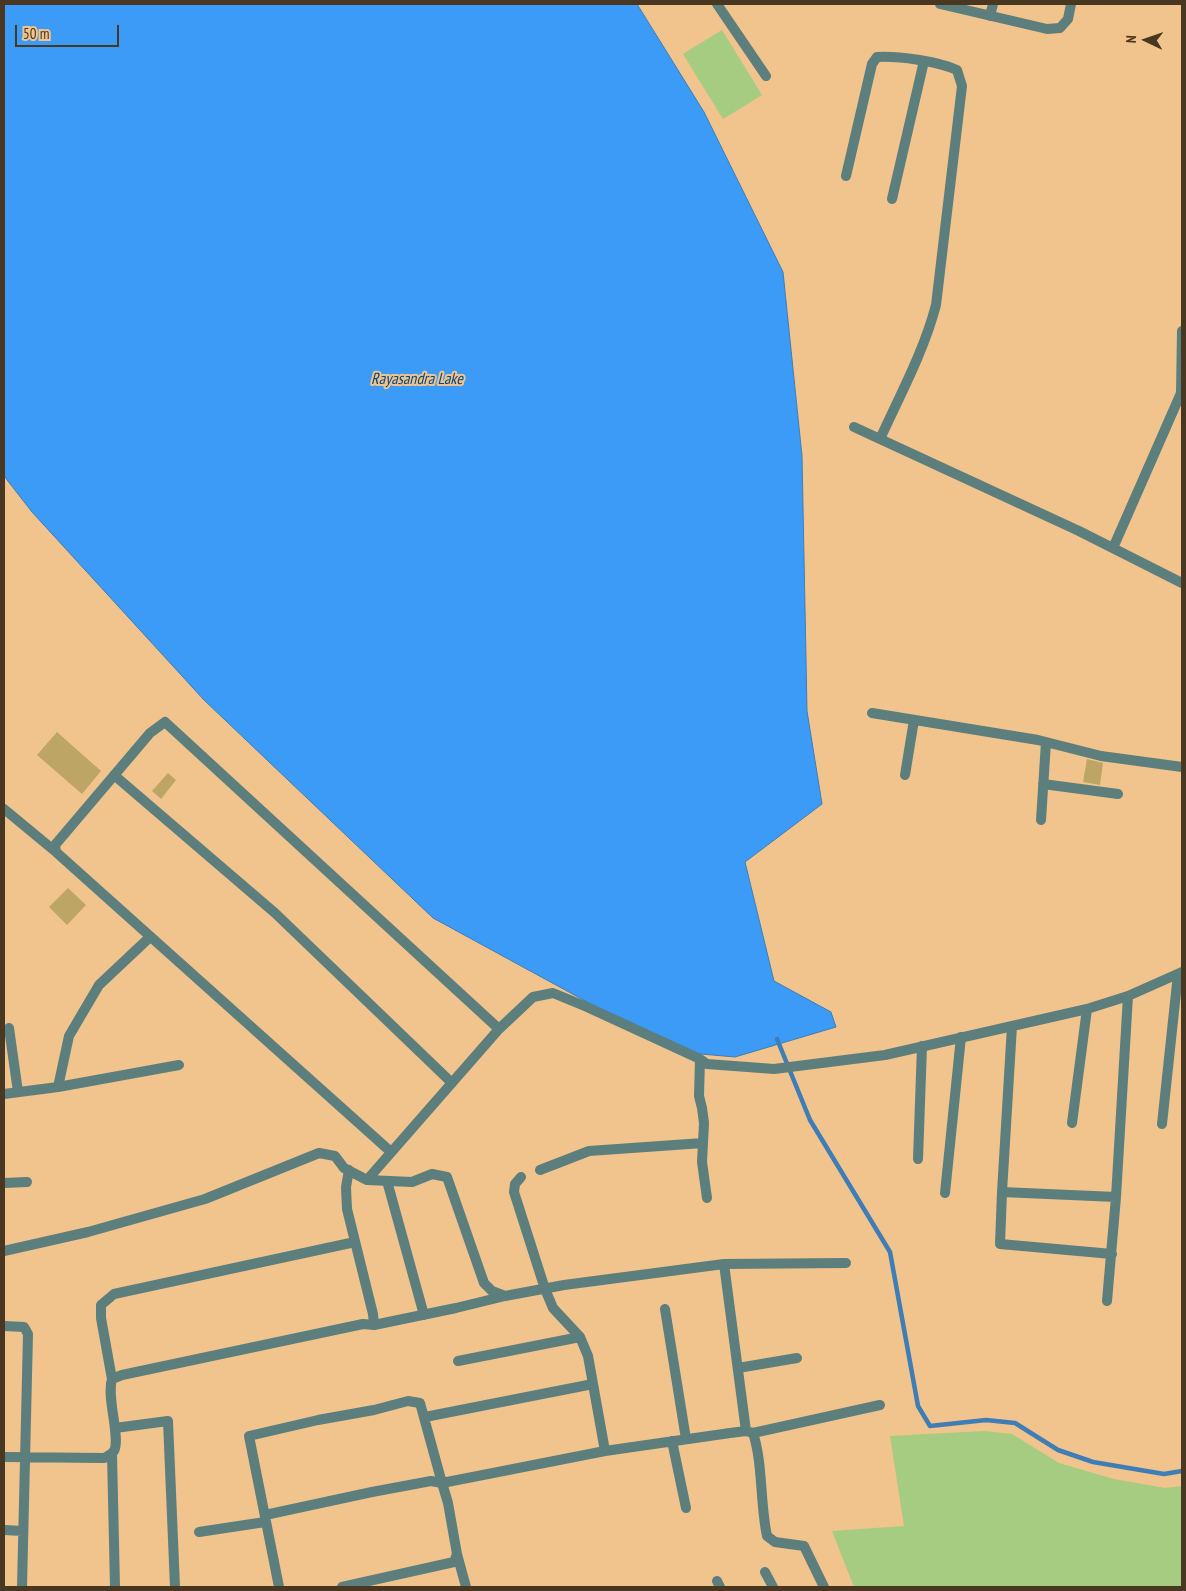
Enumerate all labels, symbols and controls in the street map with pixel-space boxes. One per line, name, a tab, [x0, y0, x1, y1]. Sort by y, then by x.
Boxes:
scale bar	[18, 15, 121, 47]
north arrow	[1121, 15, 1171, 65]
text: 50 m	[23, 24, 49, 43]
text: N	[1122, 35, 1140, 43]
water label: Rayasandra Lake	[371, 369, 463, 389]

